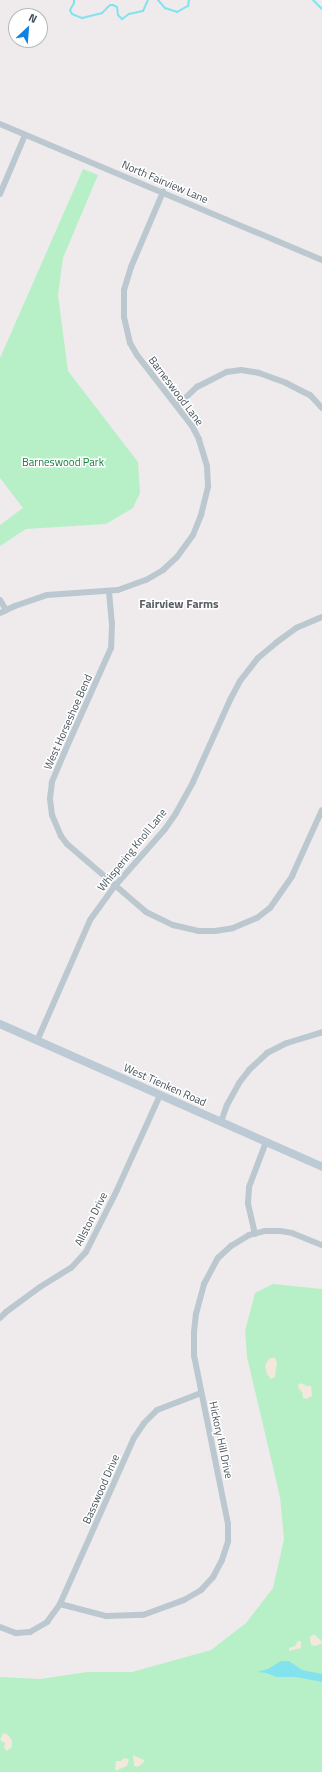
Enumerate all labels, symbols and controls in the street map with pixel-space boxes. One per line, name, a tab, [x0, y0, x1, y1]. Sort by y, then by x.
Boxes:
north arrow	[8, 8, 48, 48]
text: N	[26, 9, 40, 27]
street label: North Fairview Lane	[120, 158, 210, 206]
street label: Barneswood Lane	[146, 354, 206, 428]
park label: Barneswood Park	[22, 455, 104, 469]
district label: Fairview Farms	[139, 597, 219, 611]
street label: West Horseshoe Bend	[41, 672, 95, 772]
street label: Whispering Knoll Lane	[95, 806, 169, 894]
street label: West Tienken Road	[122, 1061, 208, 1109]
street label: Allston Drive	[72, 1190, 110, 1248]
street label: Hickory Hill Drive	[206, 1400, 236, 1480]
street label: Basswood Drive	[80, 1452, 122, 1526]

